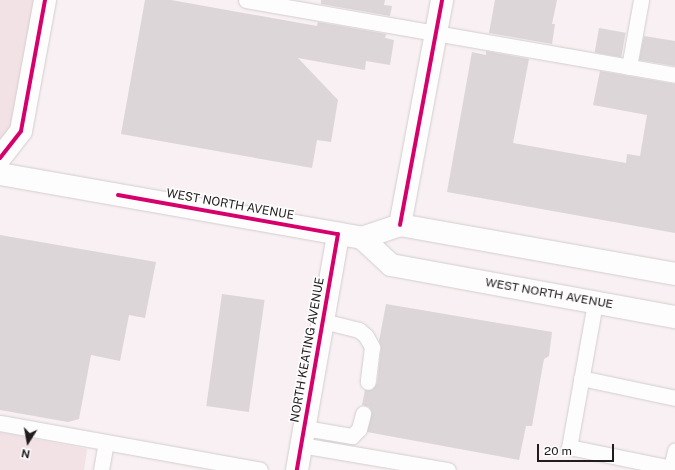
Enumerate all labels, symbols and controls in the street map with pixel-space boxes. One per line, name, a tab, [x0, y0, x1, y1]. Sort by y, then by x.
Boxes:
street label: WEST NORTH AVENUE	[165, 187, 295, 223]
street label: NORTH KEATING AVENUE	[288, 276, 328, 424]
street label: WEST NORTH AVENUE	[484, 276, 614, 312]
north arrow	[8, 422, 48, 462]
scale bar	[539, 436, 616, 462]
text: 20 m	[544, 444, 572, 458]
text: N	[20, 447, 31, 460]

